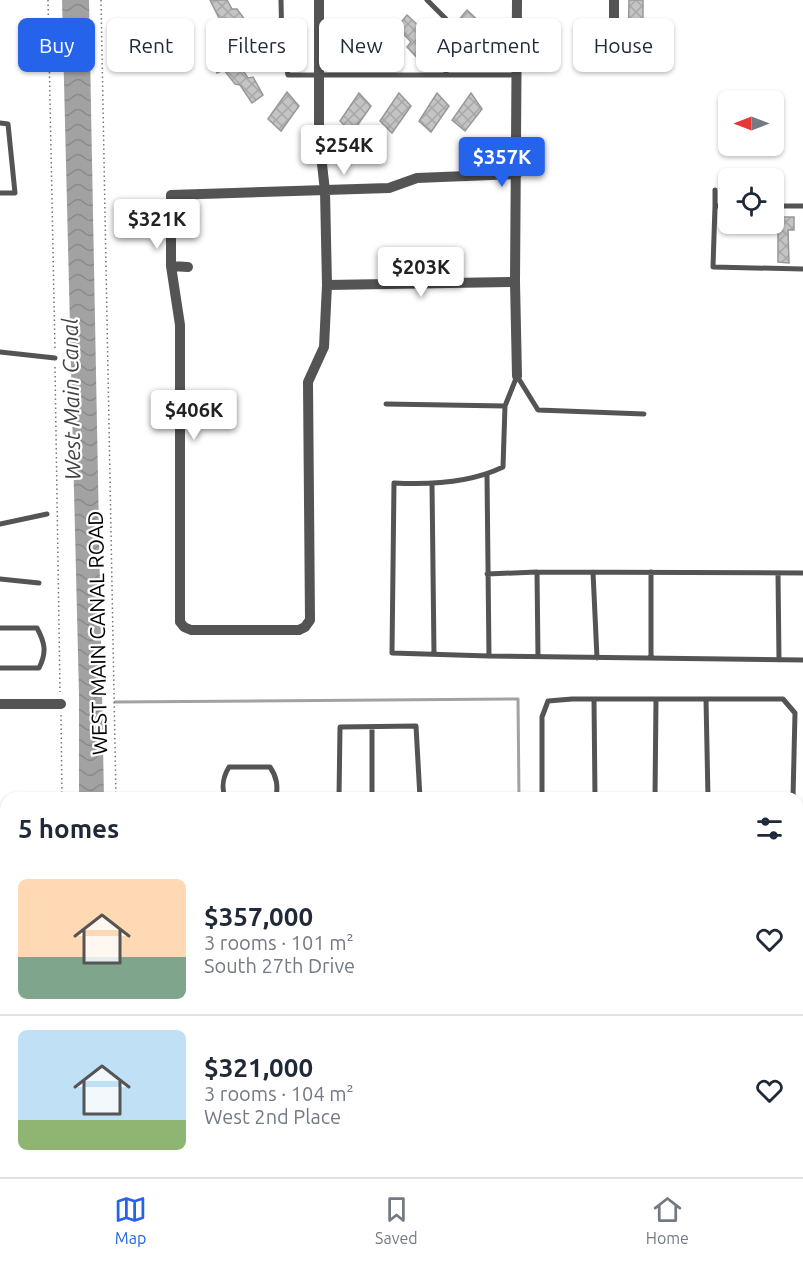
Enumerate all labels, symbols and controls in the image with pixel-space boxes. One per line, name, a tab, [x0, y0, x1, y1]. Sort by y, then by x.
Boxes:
chip: Buy	[18, 18, 95, 72]
chip: Rent	[107, 18, 194, 72]
chip: Filters	[206, 18, 307, 72]
chip: New	[319, 18, 404, 72]
chip: Apartment	[416, 18, 561, 72]
chip: House	[573, 18, 674, 72]
north arrow	[718, 90, 784, 156]
map controls	[718, 90, 784, 234]
pin: $254K	[302, 125, 386, 176]
text: $254K	[315, 133, 373, 156]
pin: $357K	[460, 137, 544, 188]
text: $357K	[473, 145, 531, 168]
button: locate	[718, 168, 784, 234]
pin: $321K	[115, 199, 199, 250]
text: $321K	[128, 207, 186, 230]
pin: $203K	[379, 247, 463, 298]
text: $203K	[392, 255, 450, 278]
water label: West Main Canal	[57, 318, 84, 480]
pin: $406K	[152, 390, 236, 441]
text: $406K	[165, 398, 223, 421]
street label: WEST MAIN CANAL ROAD	[83, 511, 111, 755]
icon: filters	[753, 812, 786, 845]
text: 5 homes	[18, 814, 119, 843]
text: $357,000	[204, 902, 313, 931]
icon: home	[66, 903, 138, 975]
icon: heart	[753, 923, 786, 956]
text: 3 rooms · 101 m²	[204, 931, 354, 954]
text: South 27th Drive	[204, 954, 355, 977]
text: $321,000	[204, 1053, 313, 1082]
icon: home	[66, 1054, 138, 1126]
icon: heart	[753, 1074, 786, 1107]
text: 3 rooms · 104 m²	[204, 1082, 354, 1105]
text: West 2nd Place	[204, 1105, 341, 1128]
tab: Map	[114, 1193, 147, 1247]
tab: Saved	[375, 1193, 418, 1247]
tab: Home	[646, 1193, 689, 1247]

